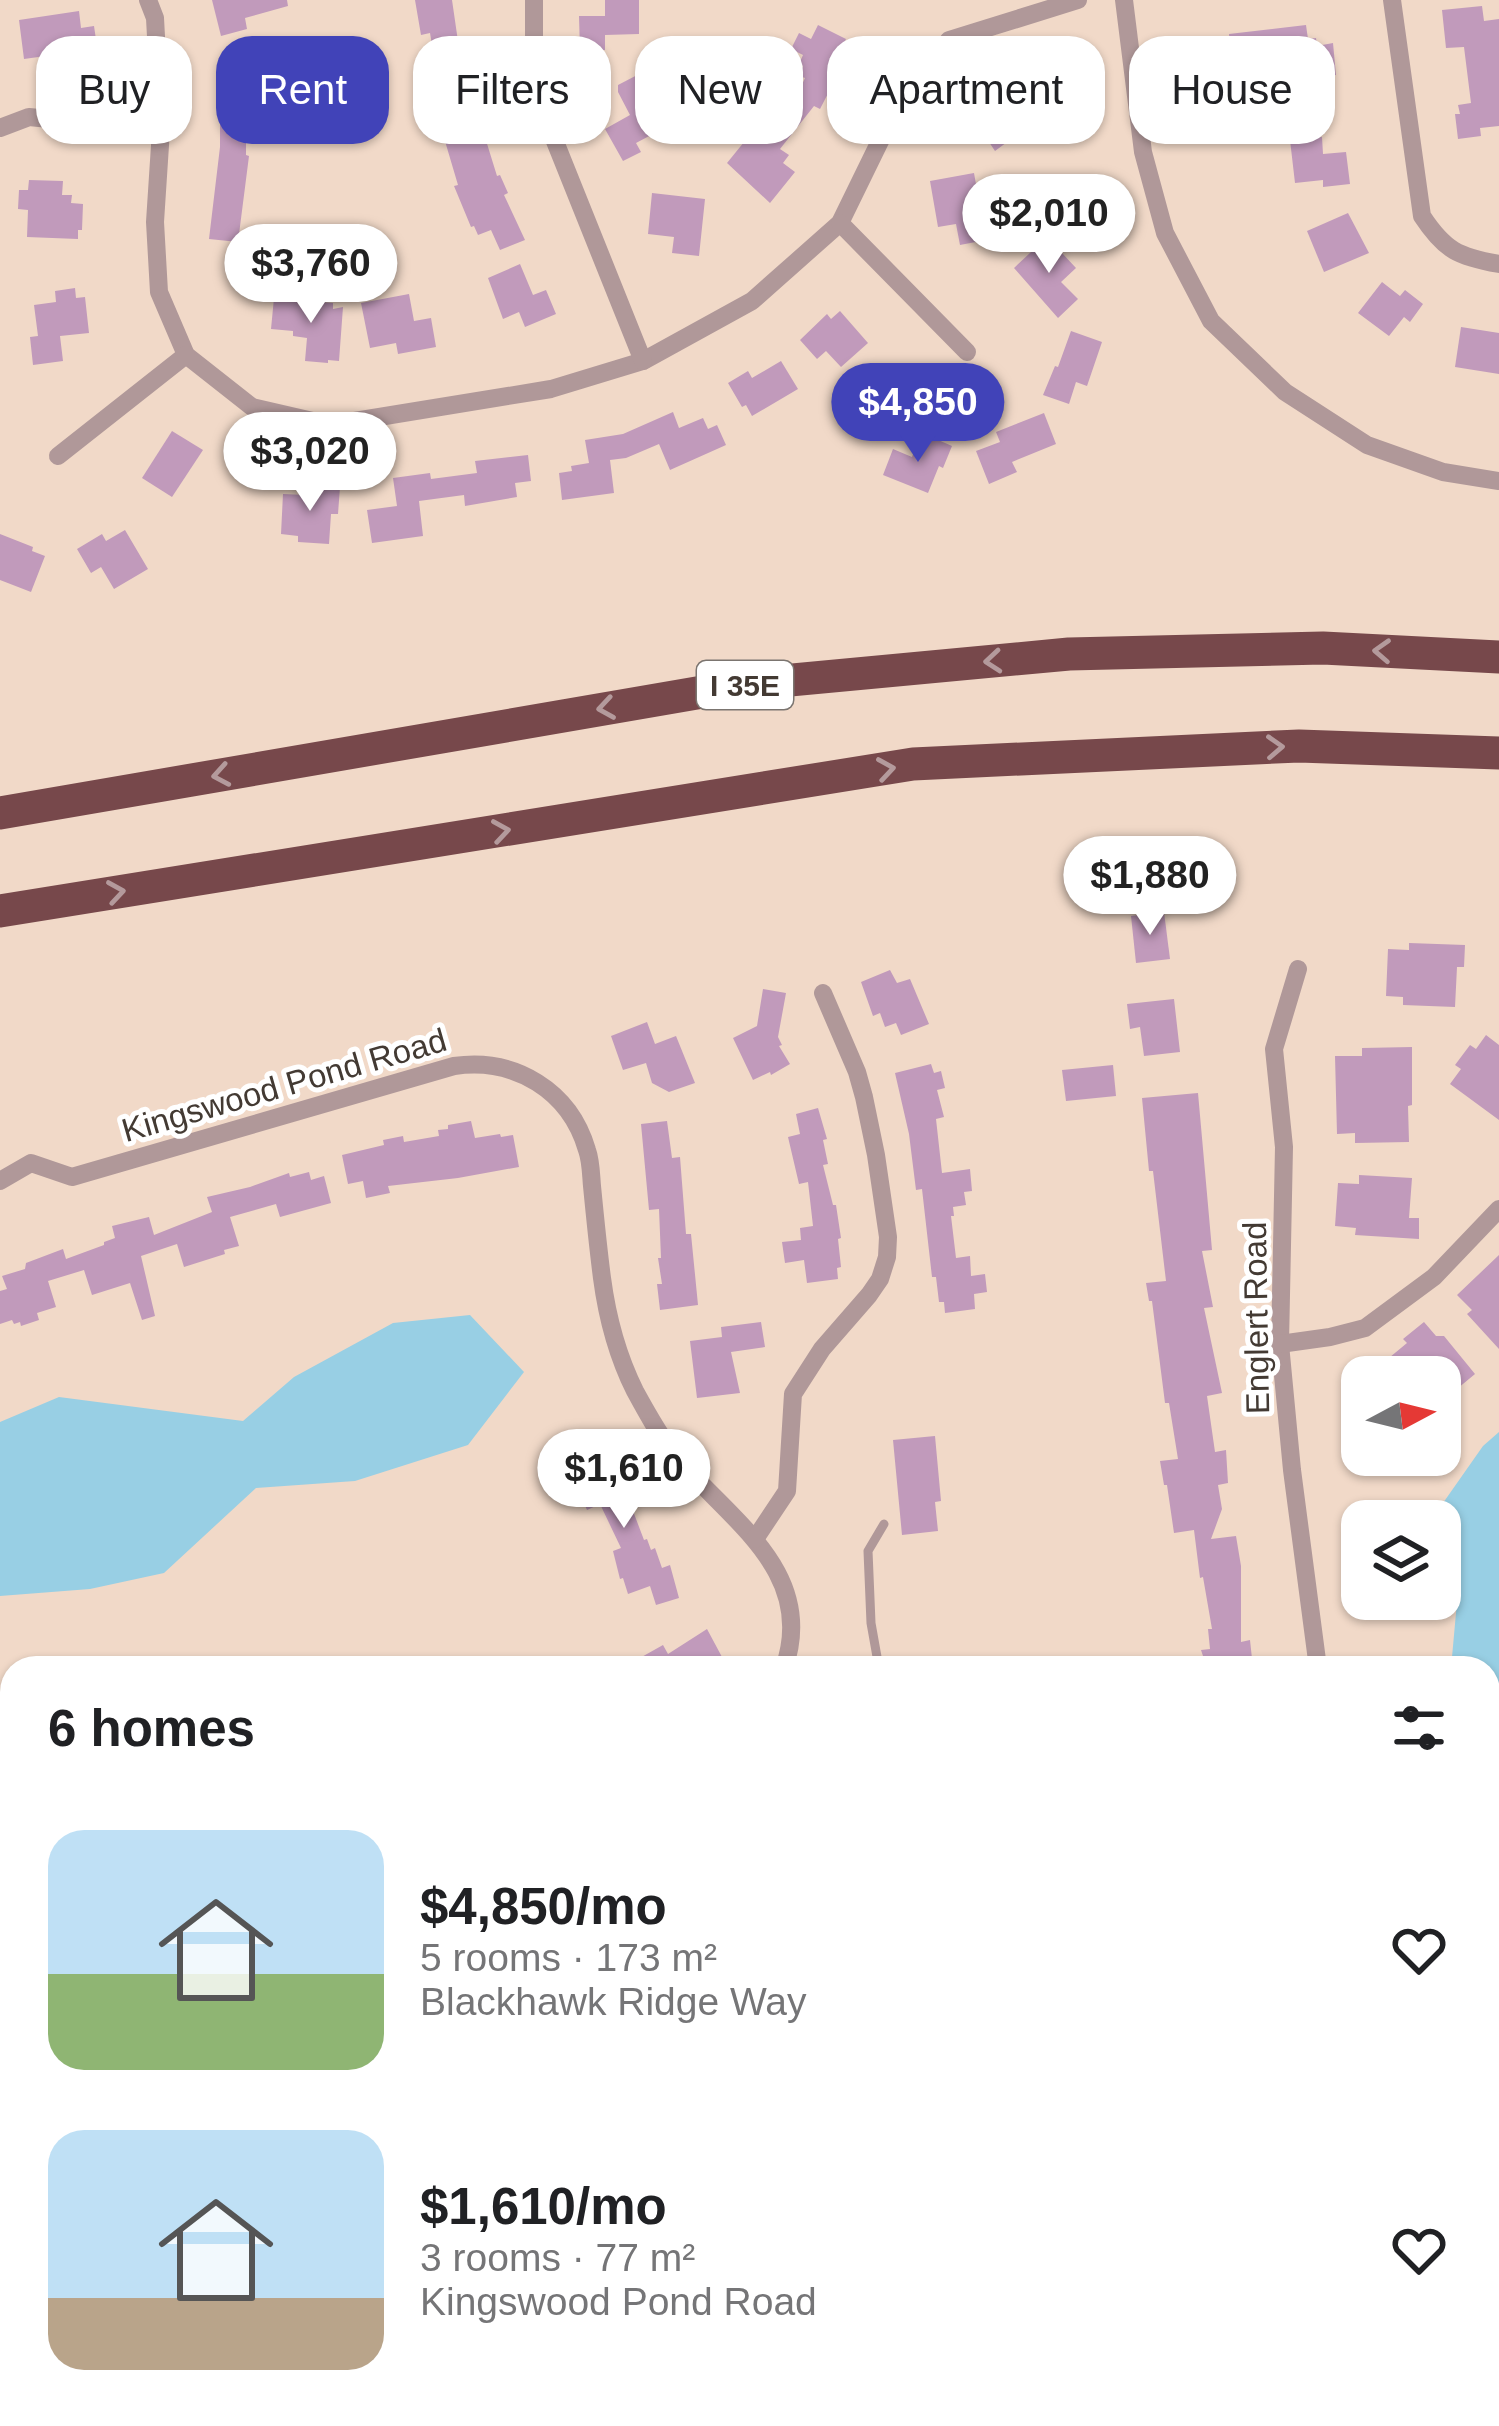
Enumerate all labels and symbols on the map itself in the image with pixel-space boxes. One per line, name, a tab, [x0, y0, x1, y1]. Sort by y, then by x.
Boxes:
pin: $2,010	[951, 174, 1147, 276]
pin: $3,760	[213, 224, 409, 326]
pin: $4,850	[820, 363, 1016, 465]
pin: $3,020	[212, 412, 408, 514]
one-way arrow	[1372, 638, 1391, 664]
one-way arrow	[983, 648, 1002, 673]
road number: I 35E	[697, 661, 793, 709]
one-way arrow	[596, 695, 616, 720]
one-way arrow	[1266, 734, 1285, 760]
one-way arrow	[875, 757, 895, 782]
one-way arrow	[212, 761, 232, 786]
one-way arrow	[490, 819, 510, 844]
pin: $1,880	[1052, 836, 1248, 938]
one-way arrow	[105, 881, 125, 906]
street label: Kingswood Pond Road	[118, 1021, 450, 1149]
street label: Englert Road	[1236, 1221, 1276, 1415]
north arrow	[1341, 1356, 1461, 1476]
pin: $1,610	[526, 1429, 722, 1531]

